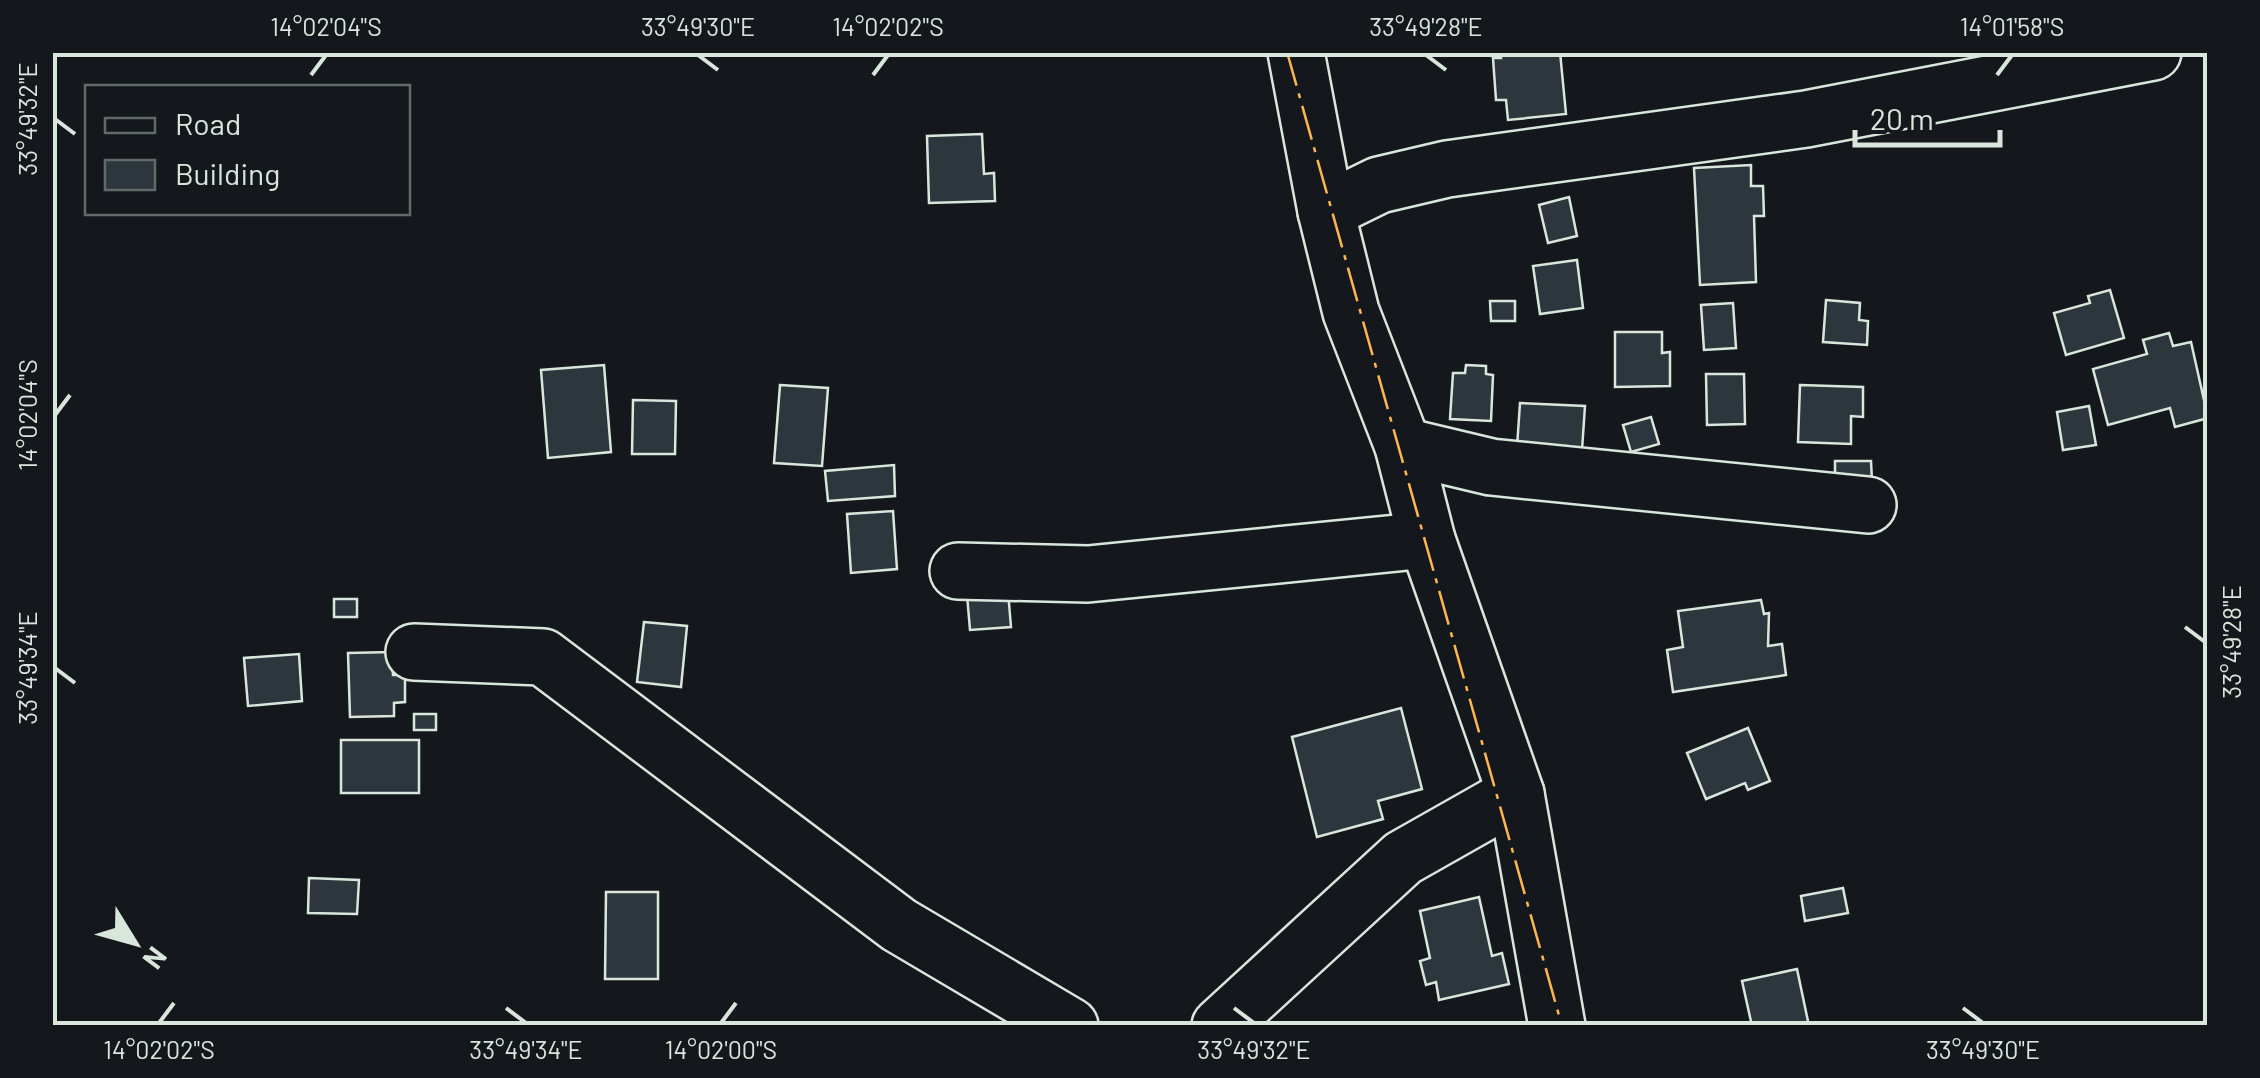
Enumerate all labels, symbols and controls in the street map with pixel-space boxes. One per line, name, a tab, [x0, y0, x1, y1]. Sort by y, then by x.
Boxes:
text: 14°02'04"S	[270, 11, 382, 41]
text: 33°49'30"E	[641, 11, 755, 41]
text: 14°02'02"S	[832, 11, 944, 41]
text: 33°49'28"E	[1369, 11, 1483, 41]
text: 14°01'58"S	[1960, 11, 2064, 41]
text: 33°49'32"E	[12, 62, 42, 176]
legend	[85, 85, 410, 215]
scale bar	[1855, 85, 2000, 147]
text: 20 m	[1870, 100, 1934, 136]
text: Road	[175, 105, 241, 141]
text: Building	[175, 155, 280, 191]
text: 14°02'04"S	[12, 359, 42, 471]
text: 33°49'28"E	[2216, 585, 2246, 699]
text: 33°49'34"E	[12, 611, 42, 725]
north arrow	[85, 893, 185, 993]
text: N	[137, 941, 175, 976]
text: 14°02'02"S	[103, 1034, 215, 1064]
text: 33°49'34"E	[469, 1034, 583, 1064]
text: 14°02'00"S	[665, 1034, 777, 1064]
text: 33°49'32"E	[1197, 1034, 1311, 1064]
text: 33°49'30"E	[1926, 1034, 2040, 1064]

